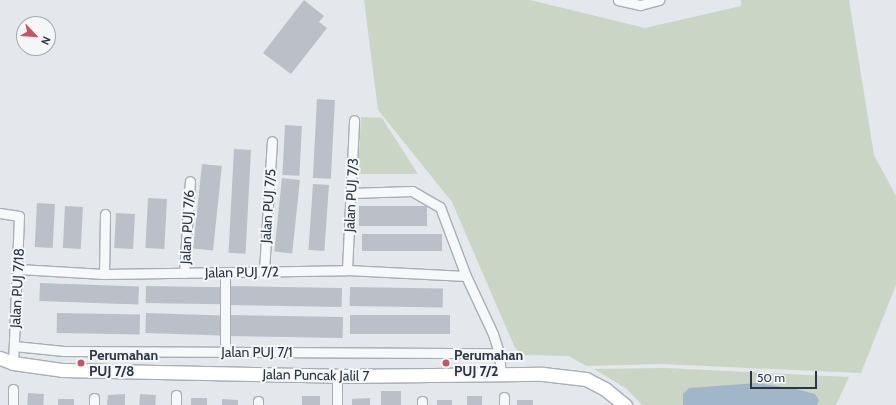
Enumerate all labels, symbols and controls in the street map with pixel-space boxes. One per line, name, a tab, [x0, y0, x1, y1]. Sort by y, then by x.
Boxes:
north arrow	[16, 16, 56, 56]
text: N	[38, 34, 54, 47]
street label: Jalan PUJ 7/3	[341, 157, 361, 233]
street label: Jalan PUJ 7/5	[257, 168, 279, 244]
street label: Jalan PUJ 7/6	[177, 189, 197, 265]
street label: Jalan PUJ 7/18	[7, 248, 27, 328]
street label: Jalan PUJ 7/2	[205, 263, 279, 281]
street label: Jalan PUJ 7/1	[221, 344, 293, 360]
place label: Perumahan PUJ 7/8	[89, 347, 158, 380]
place label: Perumahan PUJ 7/2	[454, 347, 523, 380]
marker: Perumahan PUJ 7/8	[76, 358, 86, 368]
marker: Perumahan PUJ 7/2	[441, 358, 451, 368]
scale bar	[752, 363, 819, 389]
street label: Jalan Puncak Jalil 7	[263, 366, 369, 384]
text: 50 m	[757, 370, 785, 385]

